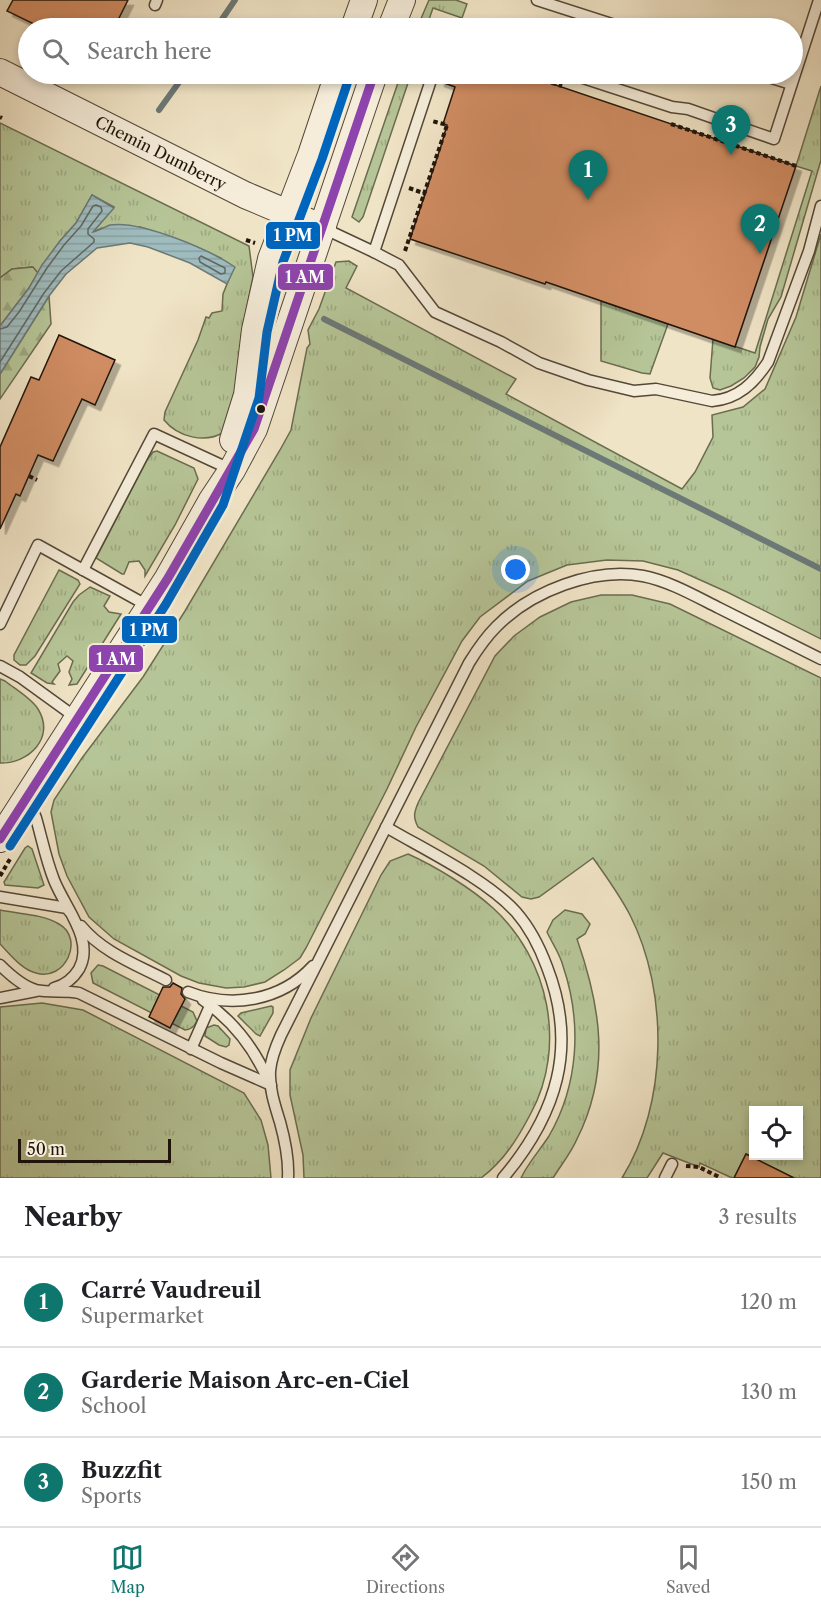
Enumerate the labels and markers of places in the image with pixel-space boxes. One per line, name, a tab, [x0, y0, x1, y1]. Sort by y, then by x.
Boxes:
pin: 3	[712, 106, 750, 155]
pin: 1	[568, 150, 608, 200]
pin: 2	[740, 204, 780, 254]
unlabelled marker	[255, 403, 267, 415]

